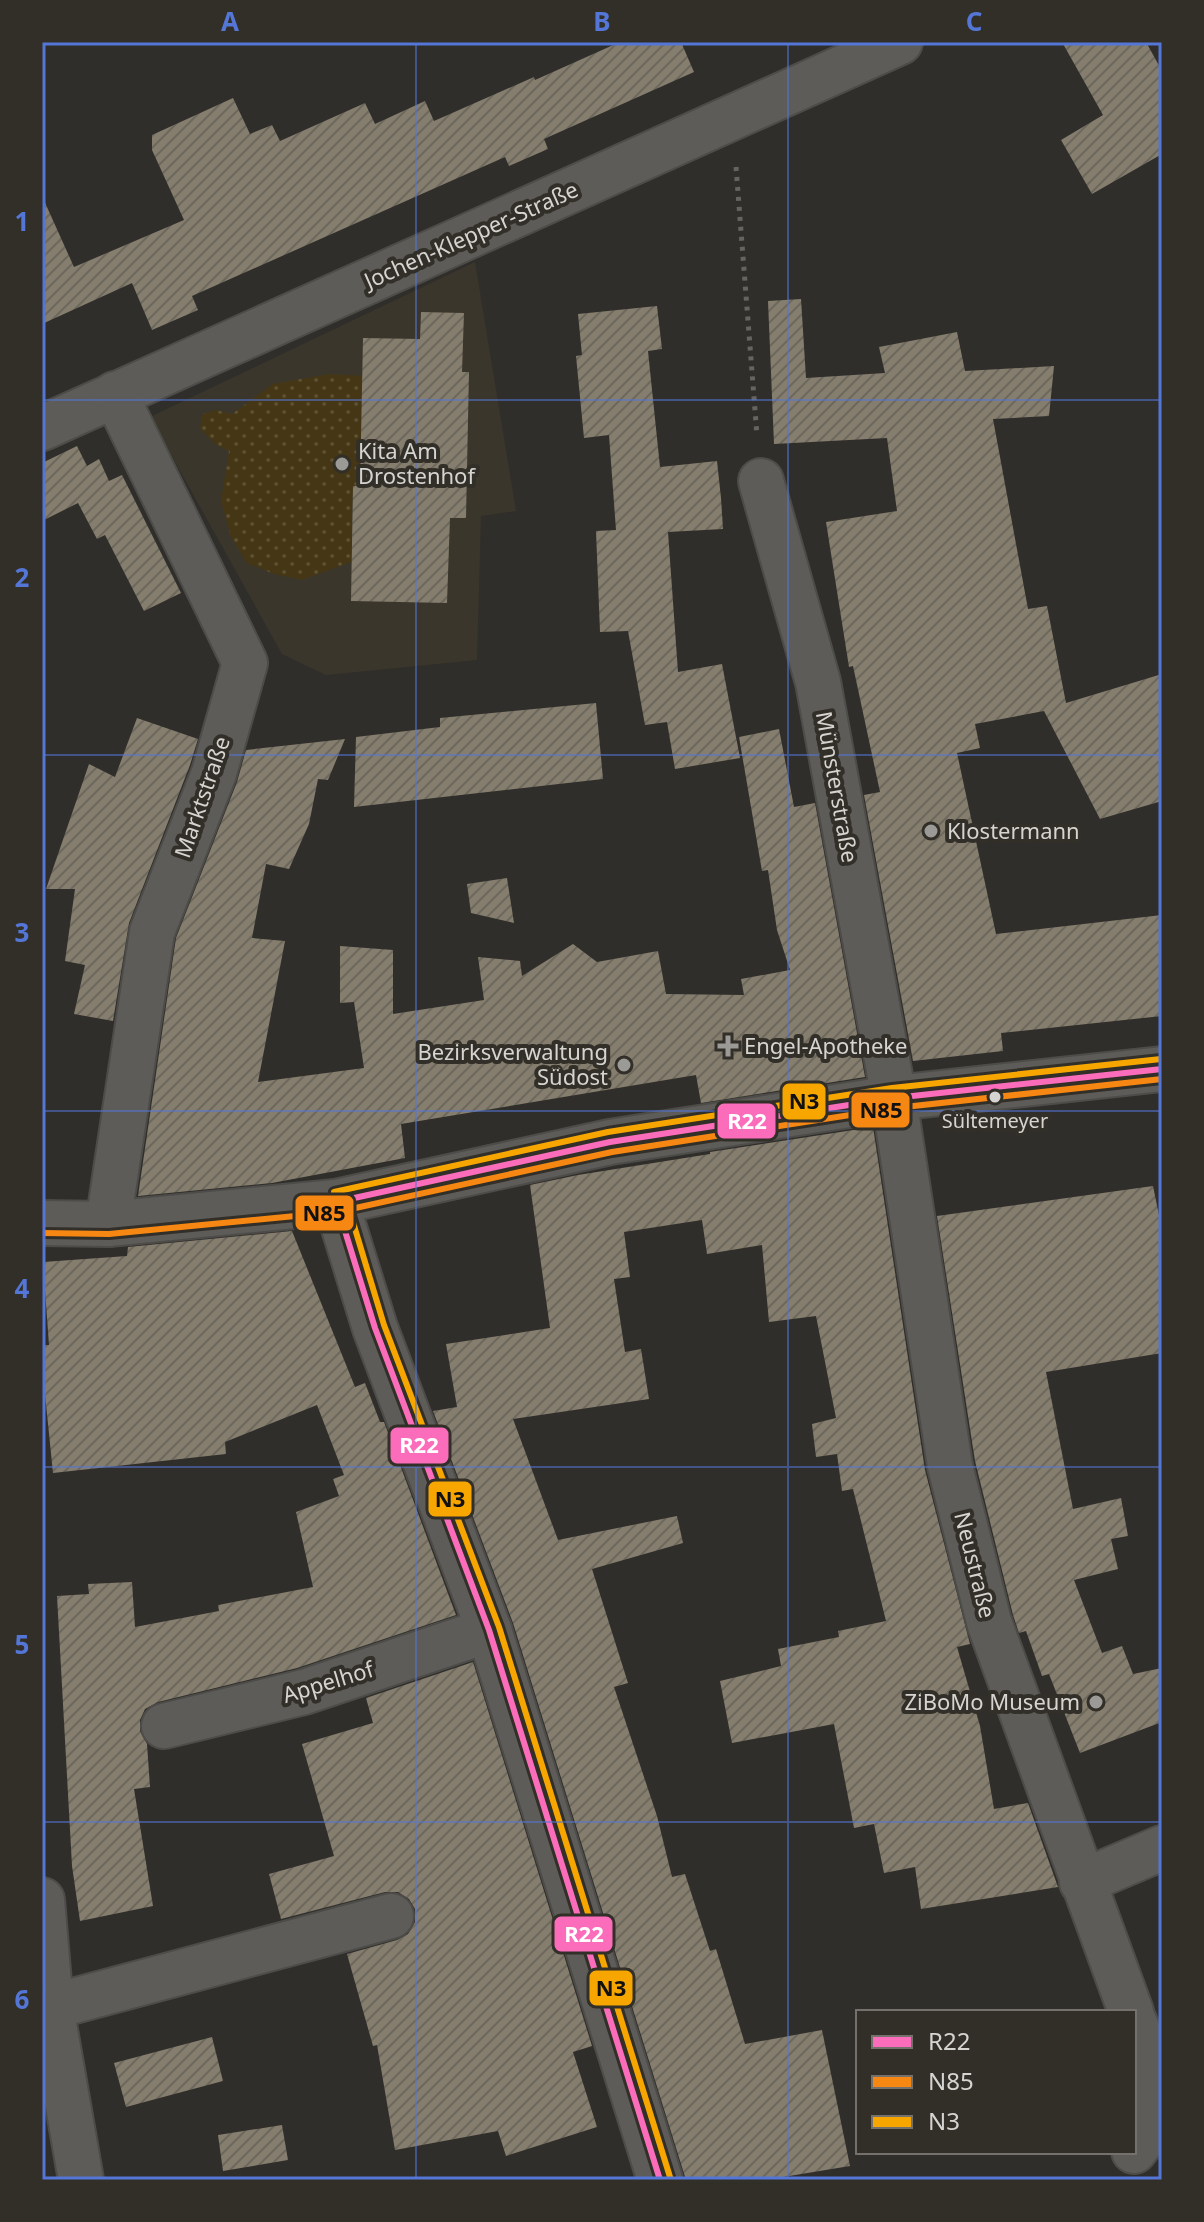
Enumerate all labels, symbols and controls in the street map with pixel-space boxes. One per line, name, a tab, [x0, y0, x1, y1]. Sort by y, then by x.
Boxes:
text: A	[221, 3, 239, 39]
text: B	[593, 3, 611, 39]
text: C	[966, 3, 982, 39]
street label: Jochen-Klepper-Straße	[357, 173, 582, 296]
text: 1	[15, 203, 29, 239]
place label: Kita Am Drostenhof	[358, 435, 476, 490]
marker: Kita Am Drostenhof	[333, 455, 351, 473]
text: 2	[15, 559, 30, 595]
street label: Münsterstraße	[810, 709, 866, 865]
street label: Marktstraße	[166, 732, 236, 862]
place label: Klostermann	[947, 815, 1080, 845]
marker: Klostermann	[922, 822, 940, 840]
text: 3	[15, 914, 29, 950]
place label: Engel-Apotheke	[744, 1030, 908, 1060]
place label: Bezirksverwaltung Südost	[417, 1036, 608, 1091]
marker: Engel-Apotheke	[719, 1037, 737, 1055]
marker: Bezirksverwaltung Südost	[615, 1056, 633, 1074]
line badge: N3	[781, 1082, 827, 1121]
text: N3	[789, 1085, 819, 1115]
marker: Sültemeyer	[987, 1089, 1003, 1105]
line badge: N85	[850, 1091, 911, 1129]
text: N85	[859, 1094, 903, 1124]
line badge: R22	[716, 1102, 777, 1140]
text: R22	[727, 1105, 767, 1135]
place label: Sültemeyer	[942, 1107, 1048, 1134]
line badge: N85	[294, 1194, 355, 1232]
text: N85	[302, 1197, 346, 1227]
text: 4	[15, 1270, 30, 1306]
line badge: R22	[389, 1426, 450, 1465]
text: R22	[399, 1429, 439, 1459]
line badge: N3	[427, 1480, 473, 1518]
text: N3	[435, 1483, 465, 1513]
street label: Neustraße	[948, 1508, 1004, 1621]
text: 5	[15, 1626, 29, 1662]
street label: Appelhof	[279, 1653, 378, 1709]
place label: ZiBoMo Museum	[904, 1686, 1080, 1716]
marker: ZiBoMo Museum	[1087, 1693, 1105, 1711]
line badge: R22	[553, 1915, 614, 1953]
text: R22	[564, 1918, 604, 1948]
line badge: N3	[588, 1969, 634, 2007]
text: N3	[596, 1972, 626, 2002]
text: 6	[15, 1981, 30, 2017]
legend	[856, 2010, 1136, 2154]
text: R22	[928, 2024, 970, 2057]
text: N85	[928, 2064, 974, 2097]
text: N3	[928, 2104, 960, 2137]

